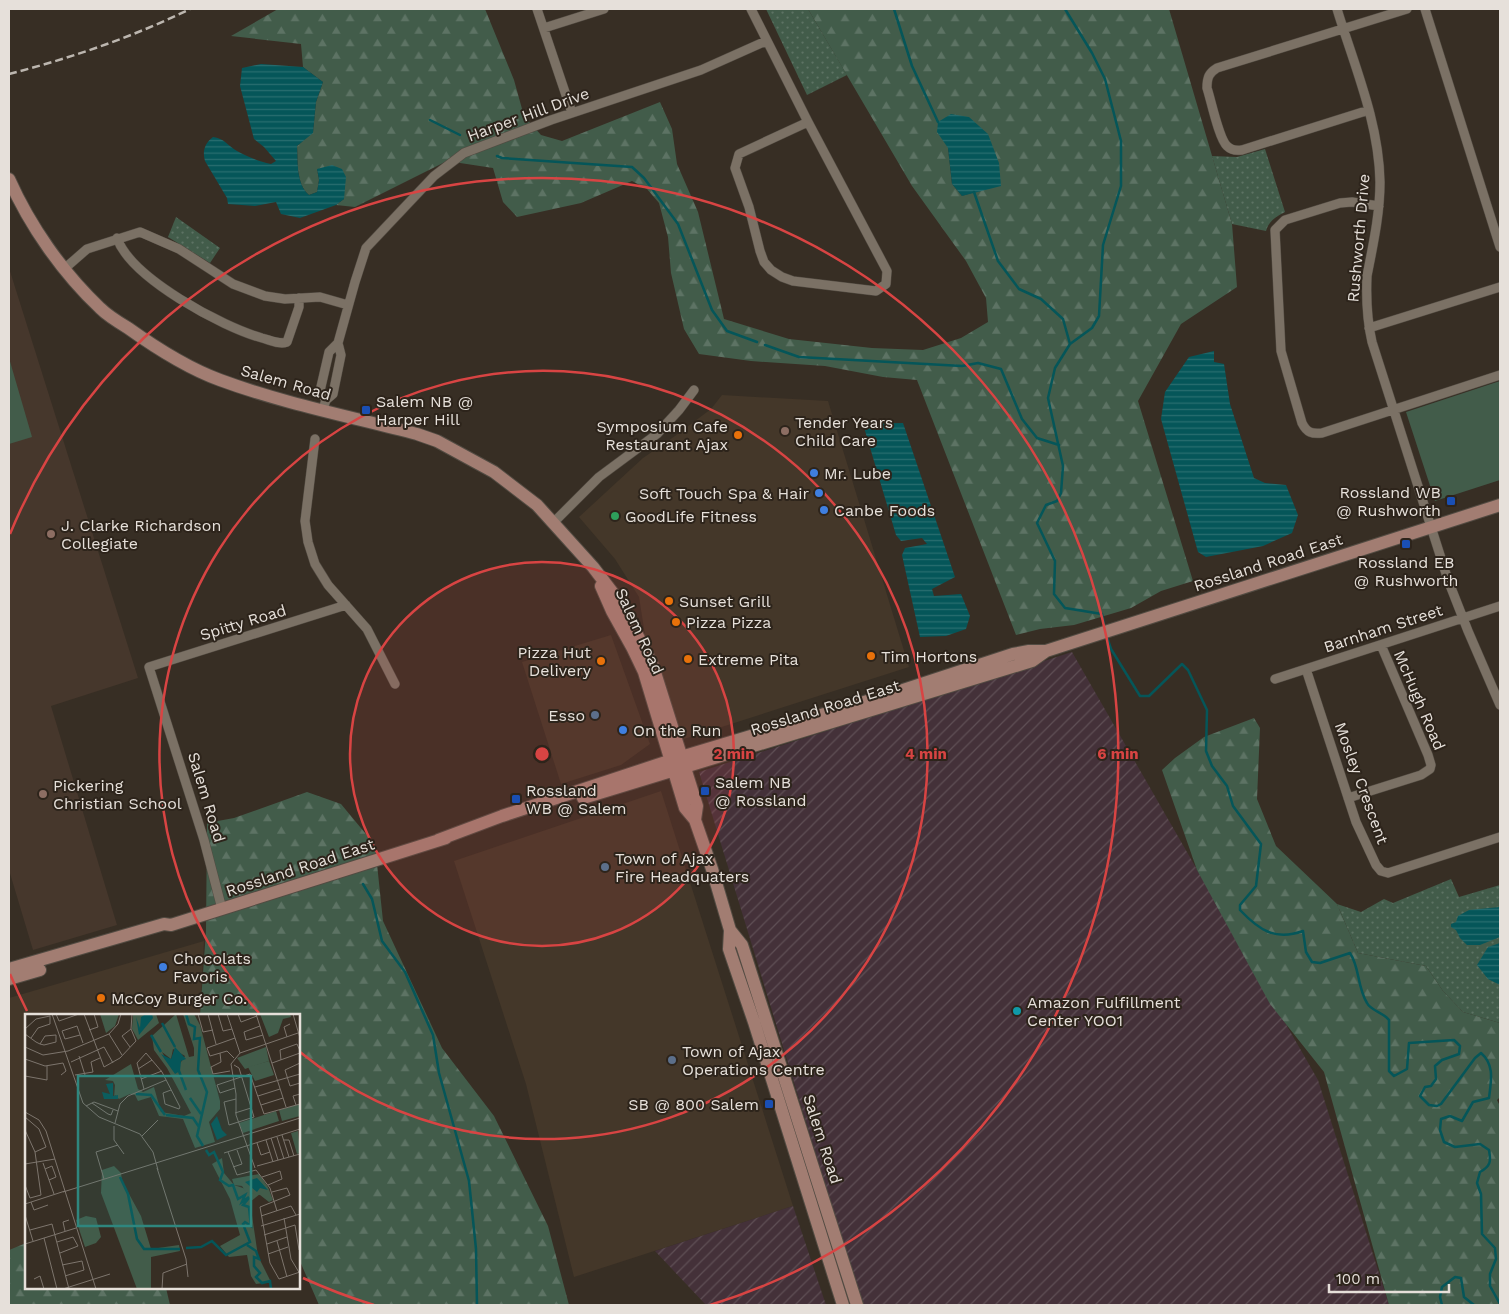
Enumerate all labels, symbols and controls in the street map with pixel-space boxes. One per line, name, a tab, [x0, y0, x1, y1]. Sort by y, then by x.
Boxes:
street label: Harper Hill Drive	[465, 84, 592, 145]
street label: Rushworth Drive	[1343, 173, 1374, 303]
street label: Salem Road	[239, 361, 333, 404]
place label: Salem NB @ Harper Hill	[376, 392, 473, 429]
marker: Salem NB @ Harper Hill	[360, 404, 372, 416]
place label: Tender Years Child Care	[795, 413, 893, 450]
place label: Symposium Cafe Restaurant Ajax	[597, 417, 728, 454]
marker: Tender Years Child Care	[779, 425, 791, 437]
marker: Symposium Cafe Restaurant Ajax	[732, 429, 744, 441]
place label: Mr. Lube	[824, 464, 891, 483]
marker: Mr. Lube	[808, 467, 820, 479]
place label: Rossland WB @ Rushworth	[1336, 483, 1441, 520]
place label: Soft Touch Spa & Hair	[639, 484, 809, 503]
marker: Soft Touch Spa & Hair	[813, 487, 825, 499]
marker: Rossland WB @ Rushworth	[1445, 495, 1457, 507]
place label: Canbe Foods	[834, 501, 935, 520]
marker: Canbe Foods	[818, 504, 830, 516]
place label: GoodLife Fitness	[625, 507, 757, 526]
marker: GoodLife Fitness	[609, 510, 621, 522]
place label: J. Clarke Richardson Collegiate	[61, 516, 221, 553]
marker: J. Clarke Richardson Collegiate	[45, 528, 57, 540]
street label: Rossland Road East	[1191, 529, 1345, 595]
marker: Rossland EB @ Rushworth	[1400, 538, 1412, 550]
place label: Rossland EB @ Rushworth	[1354, 553, 1458, 590]
street label: Salem Road	[611, 585, 668, 677]
place label: Sunset Grill	[679, 592, 771, 611]
marker: Sunset Grill	[663, 595, 675, 607]
street label: Spitty Road	[198, 600, 289, 645]
street label: Barnham Street	[1321, 600, 1445, 657]
place label: Pizza Pizza	[686, 613, 771, 632]
marker: Pizza Pizza	[670, 616, 682, 628]
place label: Pizza Hut Delivery	[518, 643, 592, 680]
place label: Tim Hortons	[881, 647, 977, 666]
street label: McHugh Road	[1390, 647, 1449, 753]
place label: Extreme Pita	[698, 650, 799, 669]
marker: Tim Hortons	[865, 650, 877, 662]
marker: Extreme Pita	[682, 653, 694, 665]
marker: Pizza Hut Delivery	[595, 655, 607, 667]
street label: Rossland Road East	[748, 676, 902, 739]
place label: Esso	[548, 706, 585, 725]
marker: Esso	[589, 709, 601, 721]
street label: Mosley Crescent	[1331, 720, 1392, 847]
place label: On the Run	[633, 721, 721, 740]
marker: On the Run	[617, 724, 629, 736]
centre of rings	[533, 745, 551, 763]
text: 2 min	[713, 745, 755, 763]
text: 4 min	[905, 745, 947, 763]
text: 6 min	[1097, 745, 1139, 763]
street label: Salem Road	[184, 750, 229, 844]
place label: Salem NB @ Rossland	[715, 773, 807, 810]
place label: Pickering Christian School	[53, 776, 182, 813]
place label: Rossland WB @ Salem	[526, 781, 627, 818]
marker: Salem NB @ Rossland	[699, 785, 711, 797]
marker: Pickering Christian School	[37, 788, 49, 800]
marker: Rossland WB @ Salem	[510, 793, 522, 805]
street label: Rossland Road East	[223, 834, 377, 900]
place label: Town of Ajax Fire Headquaters	[615, 849, 749, 886]
marker: Town of Ajax Fire Headquaters	[599, 861, 611, 873]
place label: Chocolats Favoris	[173, 949, 251, 986]
marker: Chocolats Favoris	[157, 961, 169, 973]
place label: McCoy Burger Co.	[111, 989, 247, 1008]
marker: McCoy Burger Co.	[95, 992, 107, 1004]
place label: Amazon Fulfillment Center YOO1	[1027, 993, 1181, 1030]
marker: Amazon Fulfillment Center YOO1	[1011, 1005, 1023, 1017]
inset map	[25, 1014, 300, 1289]
place label: Town of Ajax Operations Centre	[682, 1042, 825, 1079]
marker: Town of Ajax Operations Centre	[666, 1054, 678, 1066]
street label: Salem Road	[799, 1092, 846, 1186]
place label: SB @ 800 Salem	[628, 1095, 759, 1114]
marker: SB @ 800 Salem	[763, 1098, 775, 1110]
scale bar	[1329, 1262, 1449, 1294]
text: 100 m	[1336, 1270, 1380, 1288]

